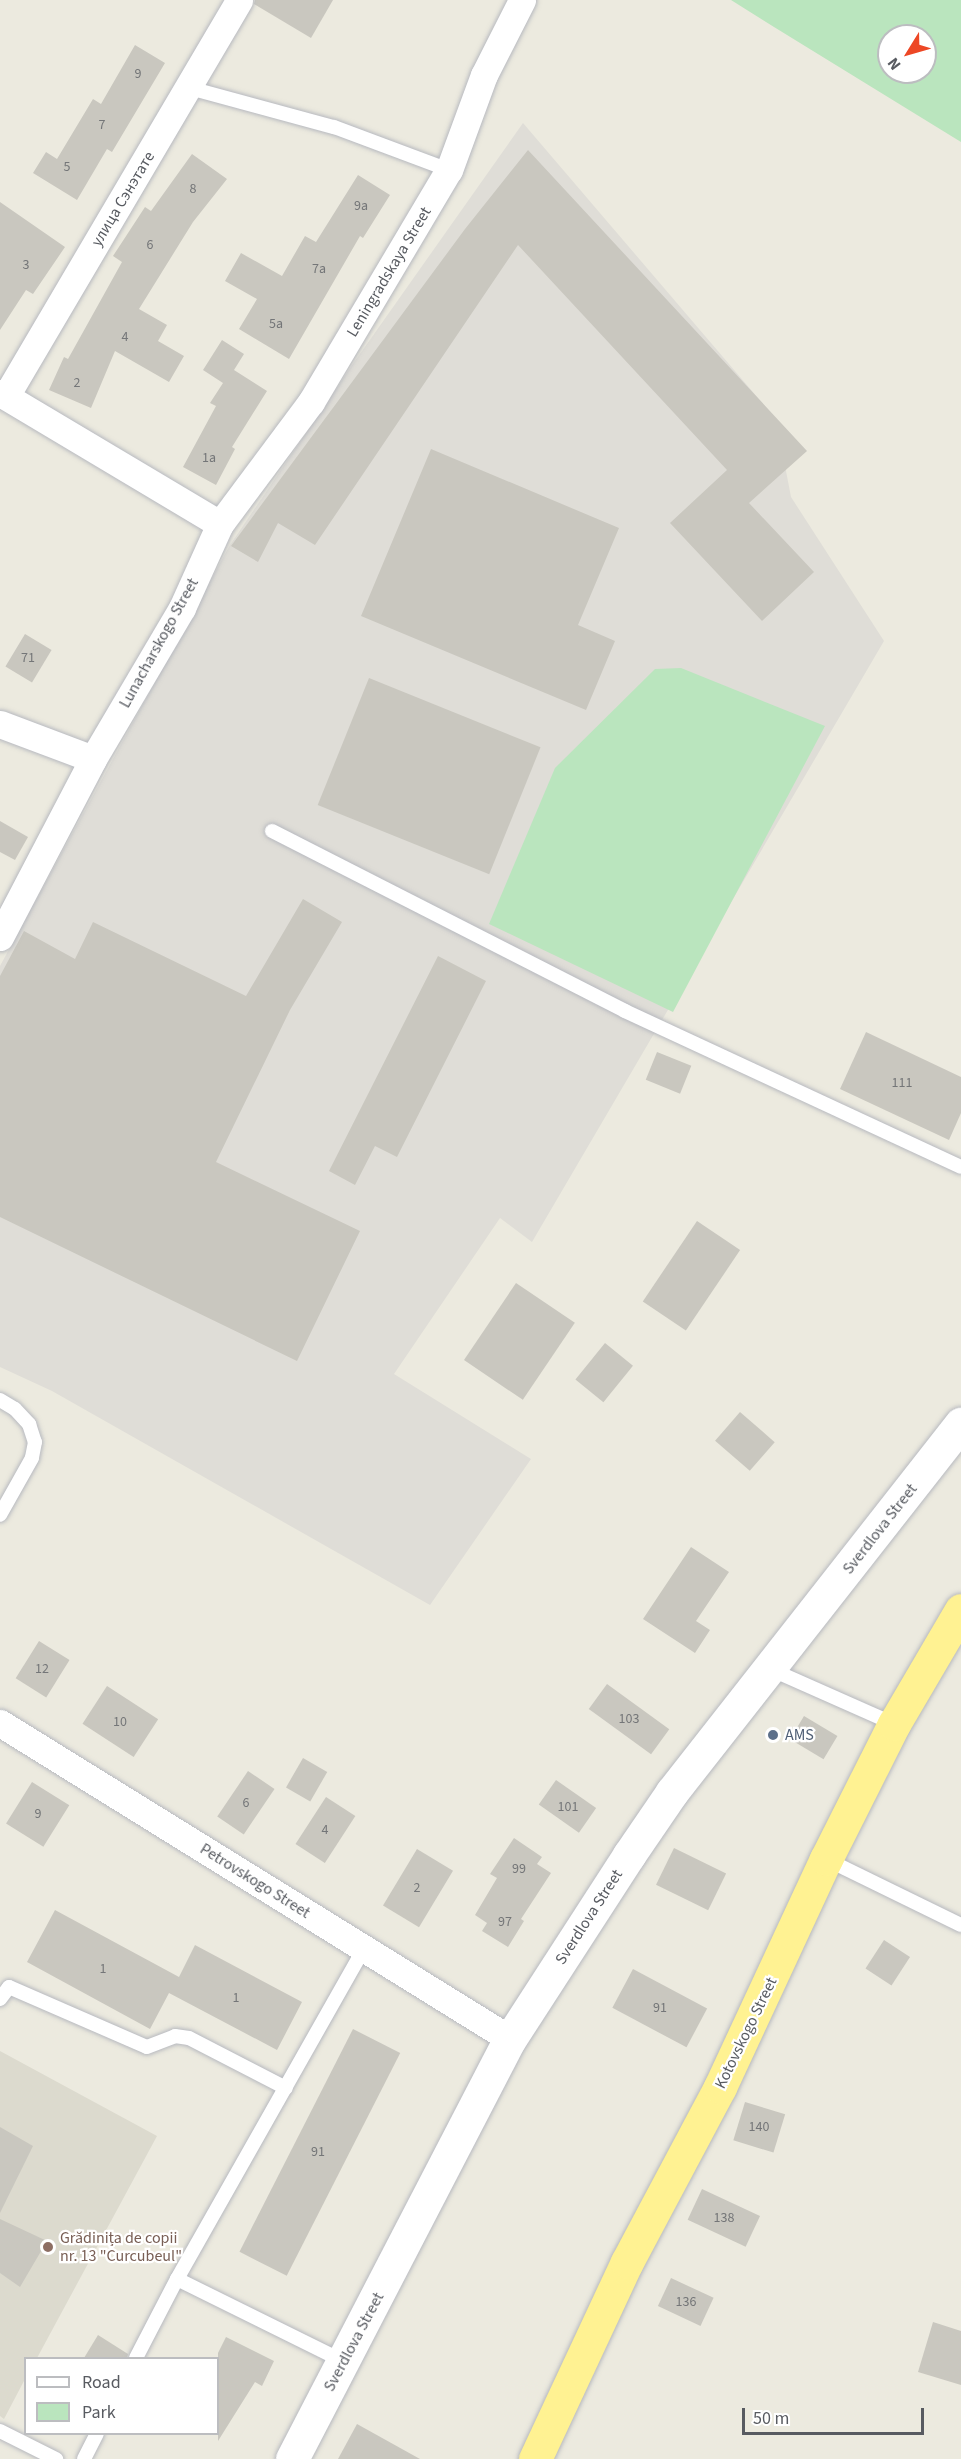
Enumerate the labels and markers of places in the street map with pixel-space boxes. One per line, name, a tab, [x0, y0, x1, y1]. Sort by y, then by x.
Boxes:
place label: AMS	[785, 1725, 814, 1745]
marker: AMS	[766, 1728, 780, 1742]
place label: Grădinița de copii nr. 13 "Curcubeul"	[60, 2228, 182, 2266]
marker: Grădinița de copii nr. 13 "Curcubeul"	[41, 2240, 55, 2254]

